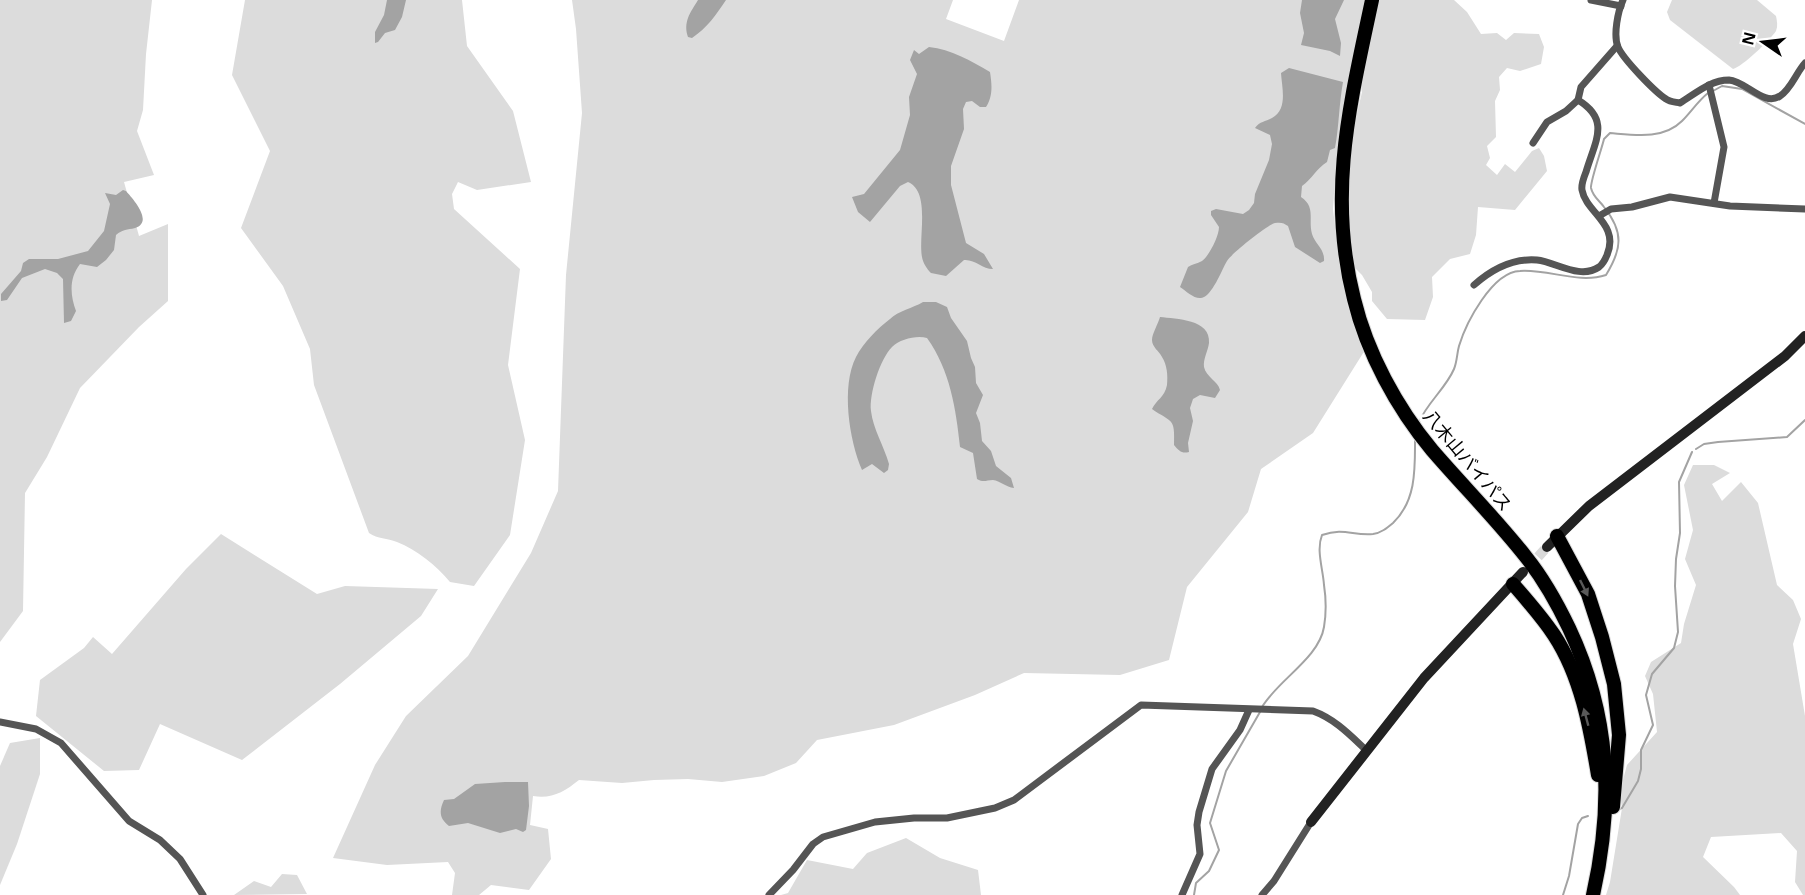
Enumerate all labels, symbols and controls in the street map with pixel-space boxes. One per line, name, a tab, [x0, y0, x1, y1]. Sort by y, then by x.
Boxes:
north arrow	[1733, 12, 1793, 72]
text: N	[1736, 29, 1761, 47]
street label: 八木山バイパス	[1418, 404, 1518, 516]
one-way arrow	[1580, 580, 1589, 597]
one-way arrow	[1581, 708, 1591, 726]

